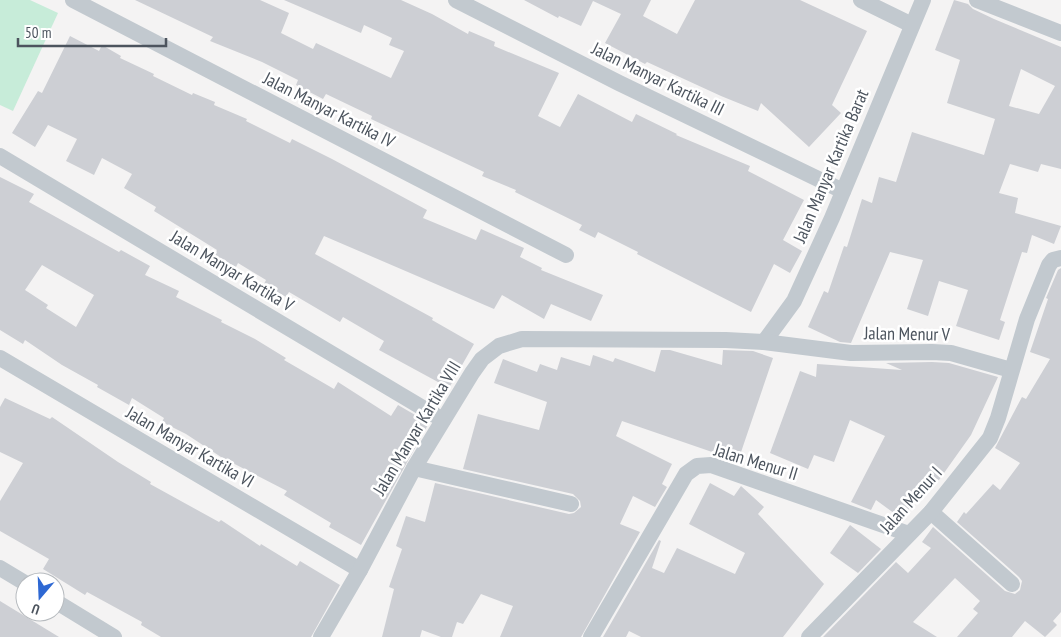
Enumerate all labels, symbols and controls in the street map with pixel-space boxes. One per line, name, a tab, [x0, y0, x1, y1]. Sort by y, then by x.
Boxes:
scale bar	[18, 15, 165, 47]
text: 50 m	[25, 23, 51, 42]
street label: Jalan Manyar Kartika III	[587, 36, 728, 121]
street label: Jalan Manyar Kartika IV	[259, 66, 399, 153]
street label: Jalan Manyar Kartika Barat	[787, 86, 873, 247]
street label: Jalan Manyar Kartika V	[166, 224, 299, 317]
street label: Jalan Menur V	[863, 321, 951, 346]
street label: Jalan Manyar Kartika VIII	[367, 357, 466, 500]
street label: Jalan Manyar Kartika VI	[121, 400, 258, 493]
street label: Jalan Menur II	[711, 438, 801, 485]
street label: Jalan Menur I	[874, 461, 947, 539]
north arrow	[15, 572, 65, 622]
text: U	[29, 600, 42, 619]

